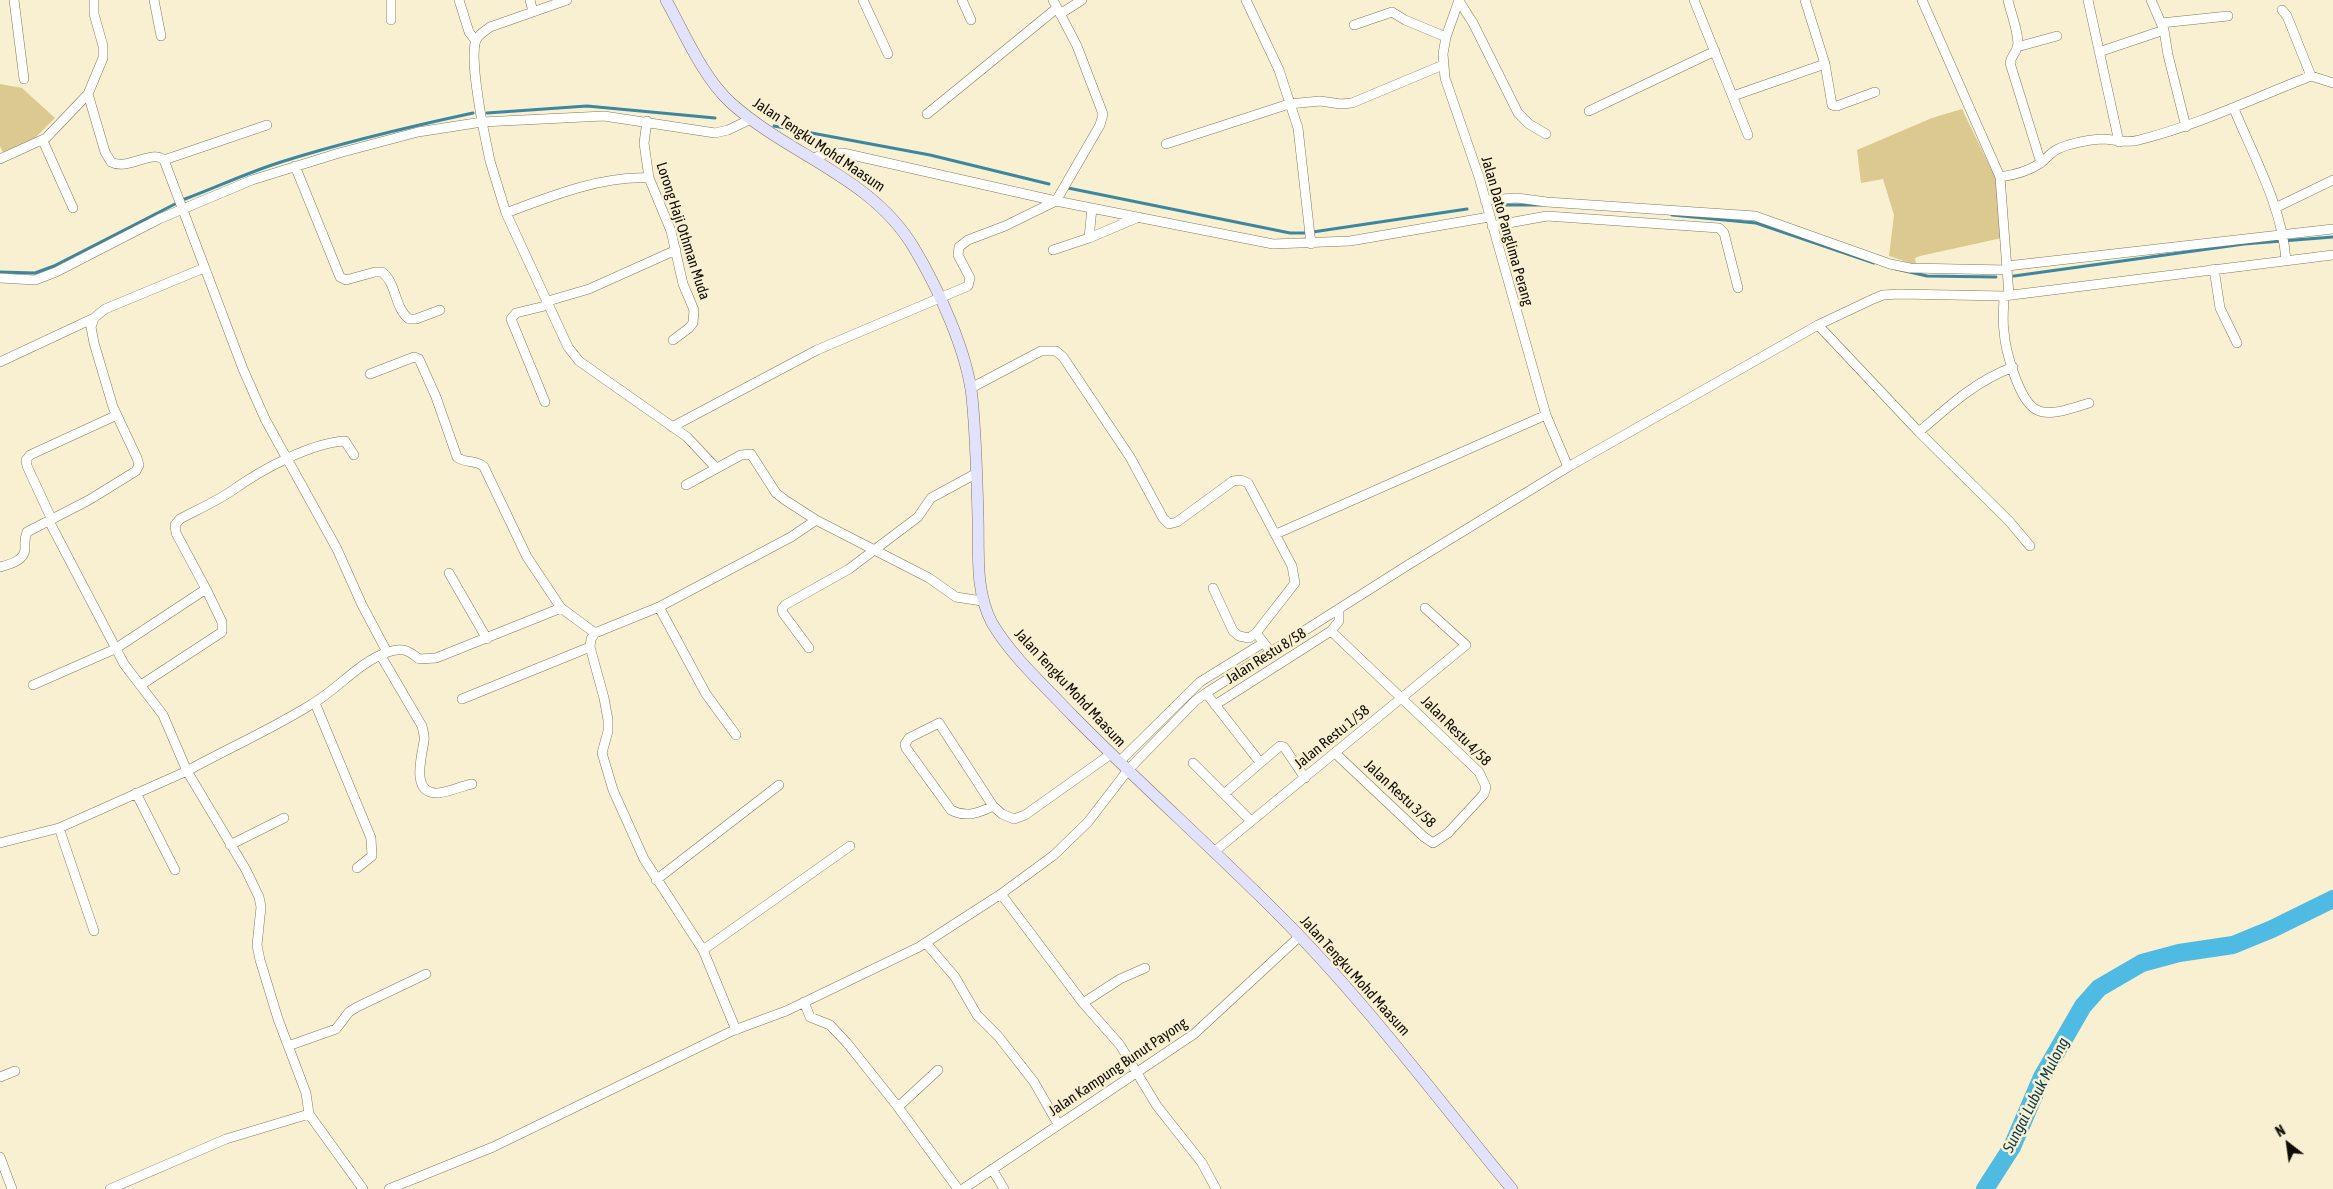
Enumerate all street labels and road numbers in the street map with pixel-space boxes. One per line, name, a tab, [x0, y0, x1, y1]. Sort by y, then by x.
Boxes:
street label: Jalan Tengku Mohd Maasum	[750, 94, 888, 196]
street label: Jalan Dato Panglima Perang	[1477, 154, 1537, 308]
street label: Lorong Haji Othman Muda	[652, 160, 714, 302]
street label: Jalan Restu 8/58	[1222, 624, 1310, 688]
street label: Jalan Tengku Mohd Maasum	[1011, 625, 1129, 751]
street label: Jalan Restu 4/58	[1417, 692, 1495, 770]
street label: Jalan Restu 1/58	[1291, 701, 1373, 773]
street label: Jalan Restu 3/58	[1360, 756, 1440, 832]
street label: Jalan Tengku Mohd Maasum	[1296, 912, 1414, 1040]
street label: Jalan Kampung Bunut Payong	[1045, 1014, 1191, 1120]

